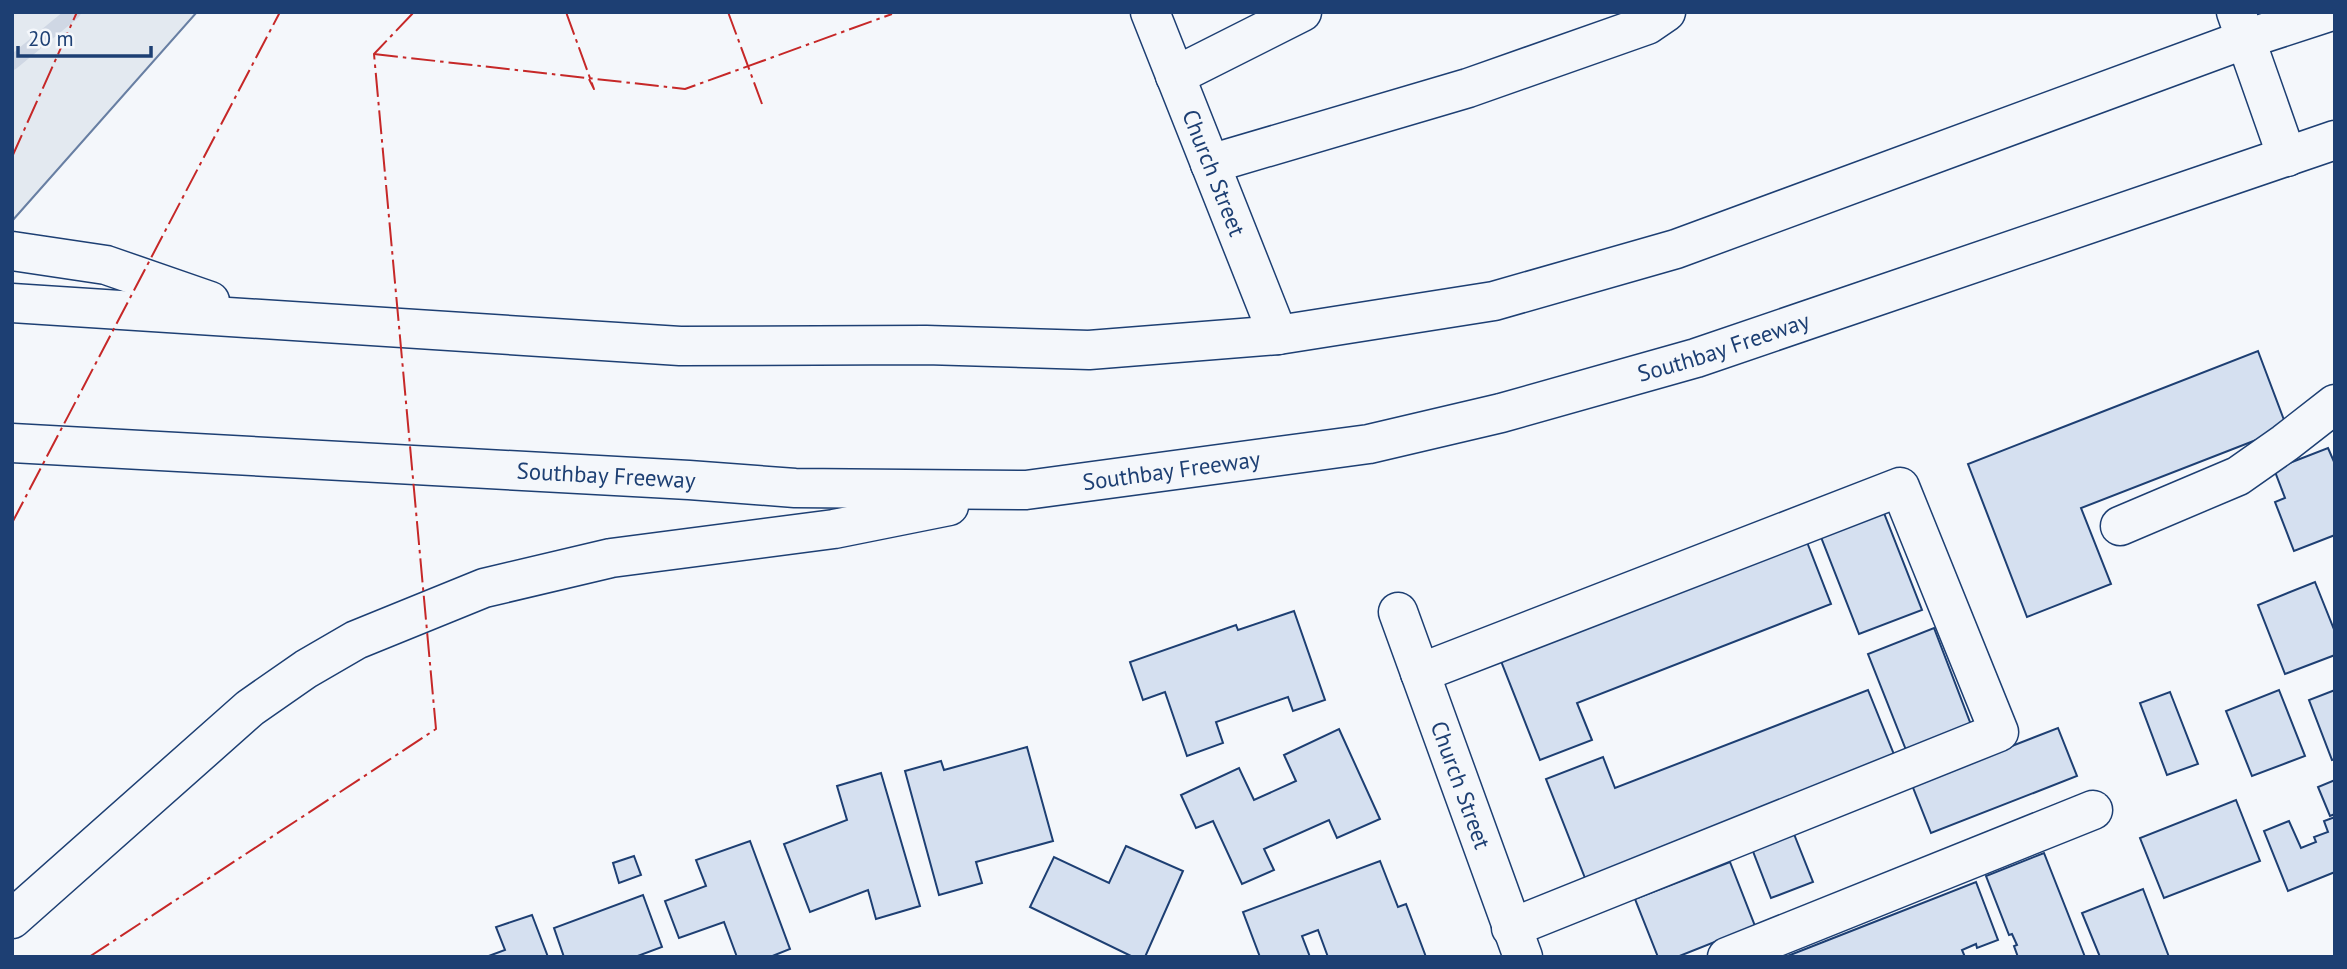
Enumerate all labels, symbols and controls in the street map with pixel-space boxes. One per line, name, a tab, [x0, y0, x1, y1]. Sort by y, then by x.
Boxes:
scale bar	[18, 14, 150, 58]
text: 20 m	[28, 25, 74, 52]
street label: Church Street	[1176, 105, 1252, 240]
street label: Southbay Freeway	[1634, 305, 1813, 388]
street label: Southbay Freeway	[1081, 444, 1262, 496]
street label: Southbay Freeway	[516, 456, 697, 494]
street label: Church Street	[1425, 717, 1498, 853]

